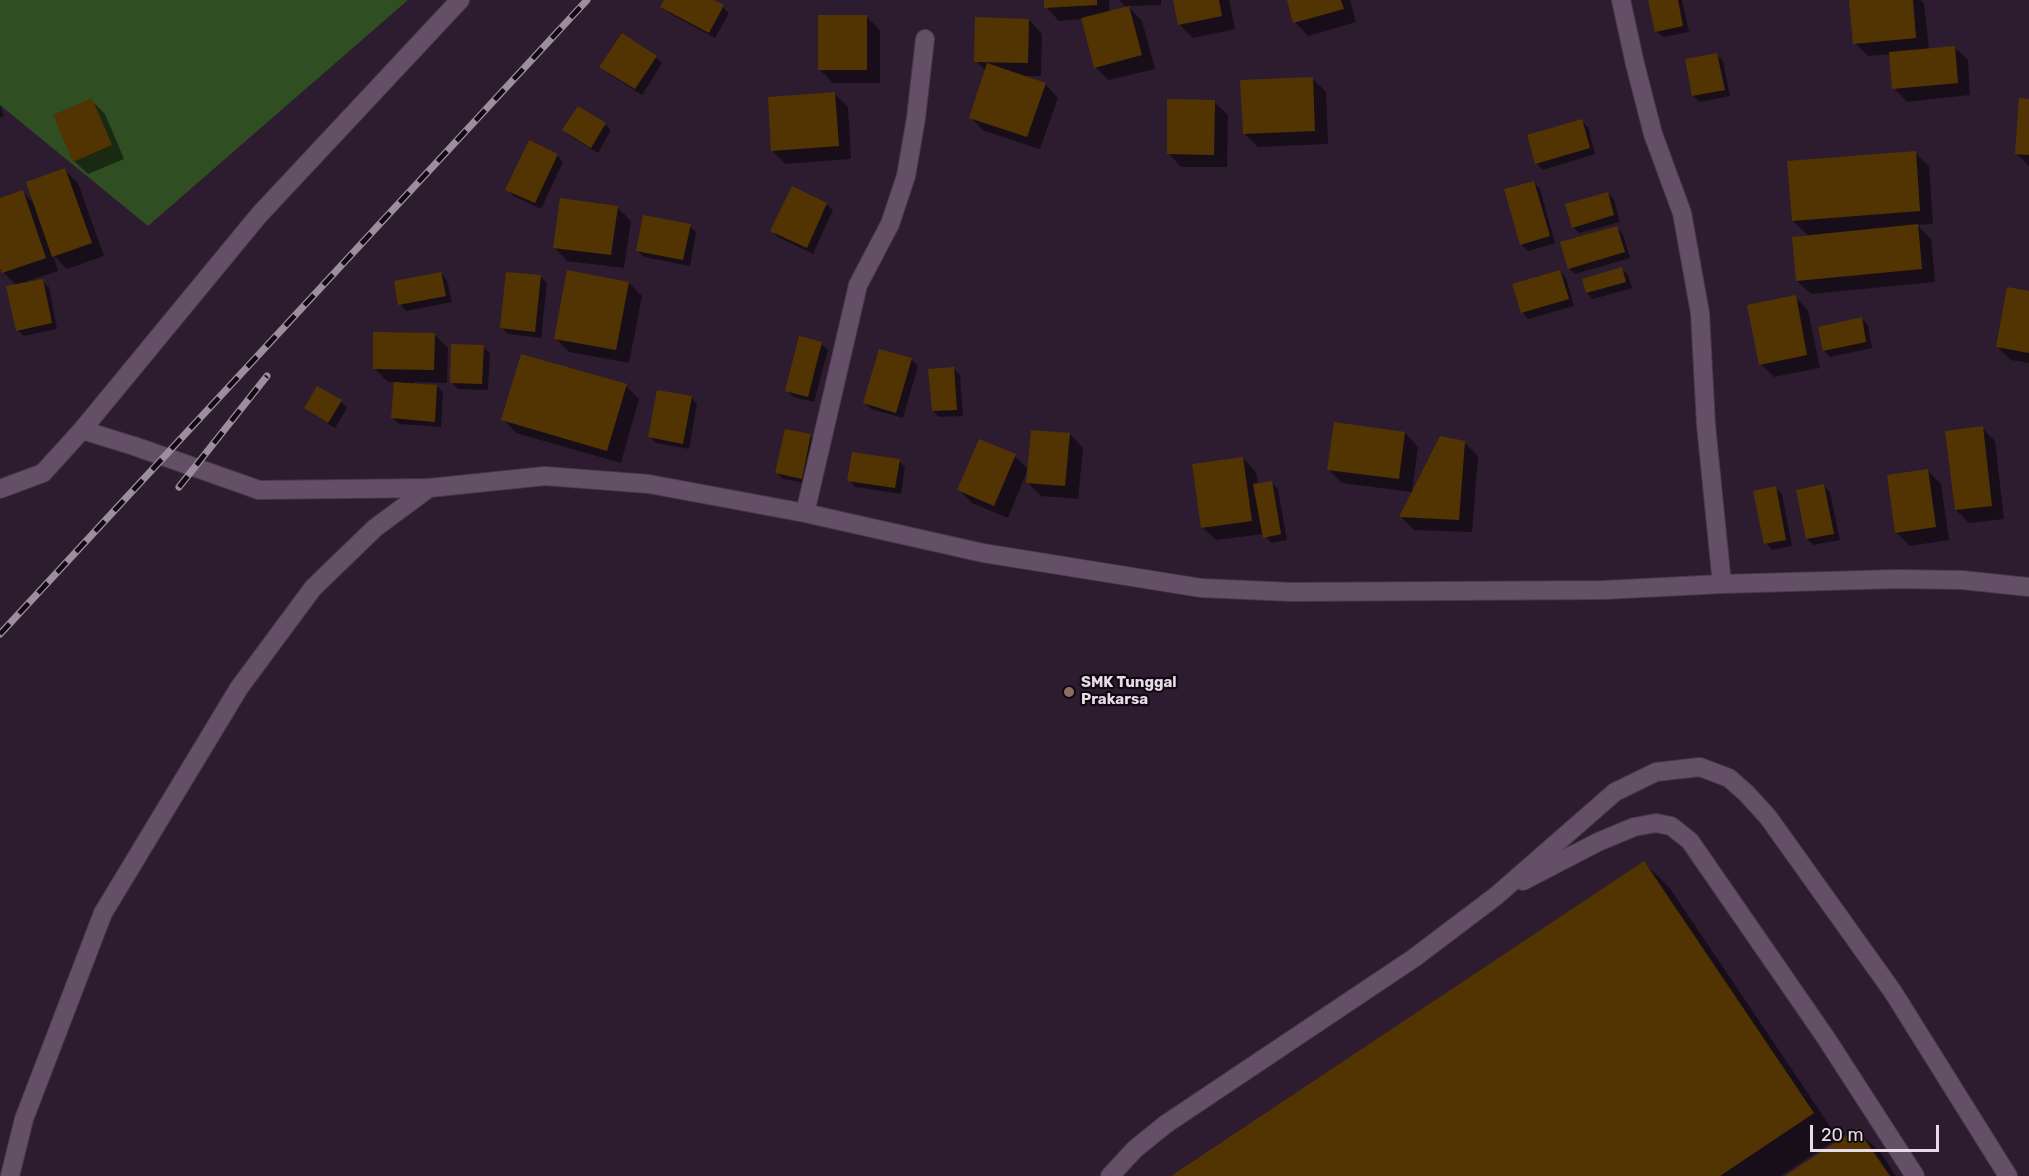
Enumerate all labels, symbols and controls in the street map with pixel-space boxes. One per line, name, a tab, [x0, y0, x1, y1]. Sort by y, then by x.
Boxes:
place label: SMK Tunggal Prakarsa	[1081, 674, 1177, 709]
marker: SMK Tunggal Prakarsa	[1062, 685, 1076, 699]
scale bar	[1813, 1113, 1942, 1151]
text: 20 m	[1821, 1124, 1863, 1146]

